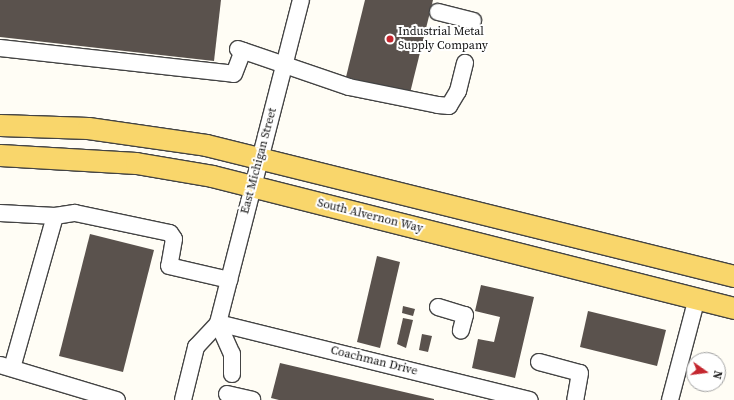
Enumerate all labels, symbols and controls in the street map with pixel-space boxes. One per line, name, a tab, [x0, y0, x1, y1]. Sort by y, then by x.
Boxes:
place label: Industrial Metal Supply Company	[398, 25, 488, 53]
marker: Industrial Metal Supply Company	[385, 34, 395, 44]
street label: East Michigan Street	[238, 106, 280, 216]
street label: South Alvernon Way	[316, 196, 424, 236]
street label: Coachman Drive	[329, 343, 419, 379]
north arrow	[686, 352, 726, 392]
text: N	[709, 369, 725, 380]

